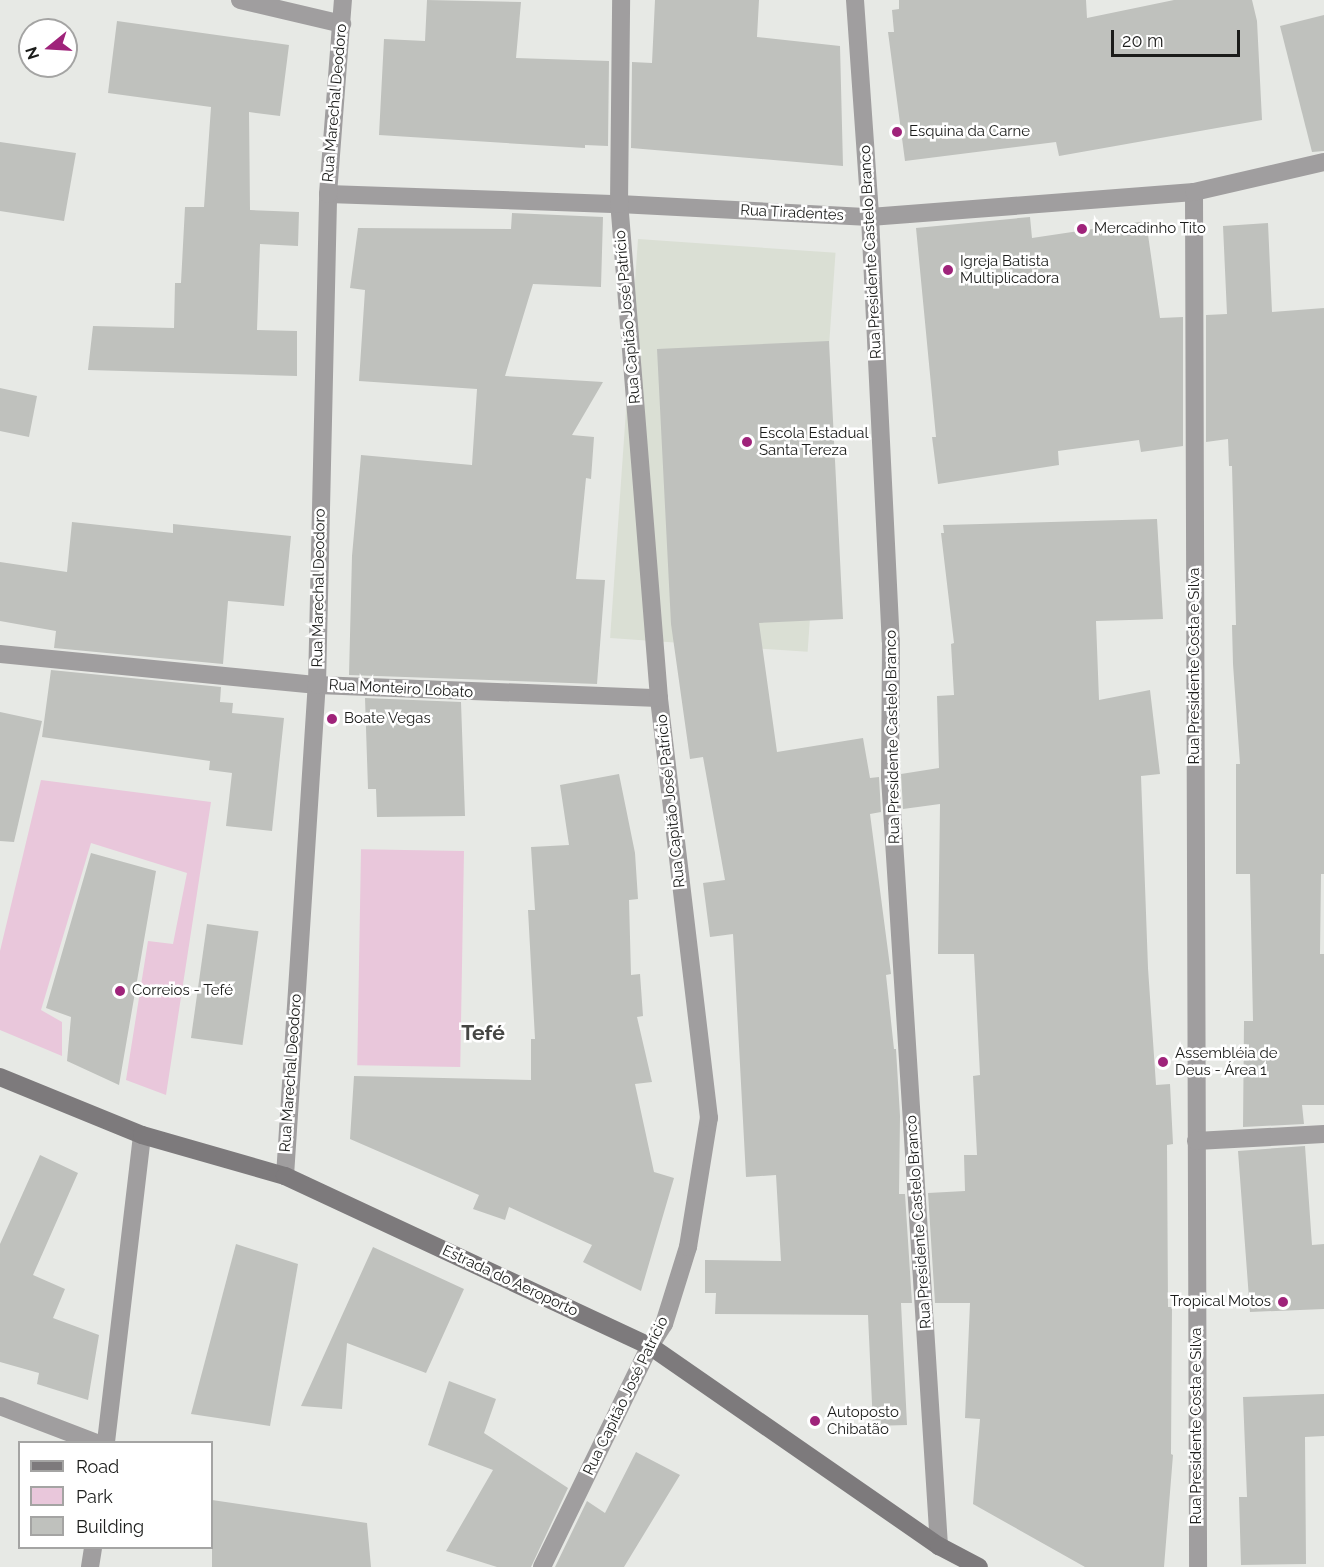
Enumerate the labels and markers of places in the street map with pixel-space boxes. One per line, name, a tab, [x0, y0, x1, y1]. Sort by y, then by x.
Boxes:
place label: Esquina da Carne	[909, 123, 1030, 141]
marker: Esquina da Carne	[890, 125, 904, 139]
place label: Mercadinho Tito	[1094, 220, 1206, 238]
marker: Mercadinho Tito	[1075, 222, 1089, 236]
place label: Igreja Batista Multiplicadora	[960, 252, 1059, 287]
marker: Igreja Batista Multiplicadora	[941, 263, 955, 277]
place label: Escola Estadual Santa Tereza	[759, 424, 869, 459]
marker: Escola Estadual Santa Tereza	[740, 435, 754, 449]
place label: Boate Vegas	[344, 710, 431, 728]
marker: Boate Vegas	[325, 712, 339, 726]
place label: Correios - Tefé	[132, 982, 233, 1000]
marker: Correios - Tefé	[113, 984, 127, 998]
place label: Assembléia de Deus - Área 1	[1175, 1044, 1278, 1079]
marker: Assembléia de Deus - Área 1	[1156, 1055, 1170, 1069]
place label: Tropical Motos	[1170, 1293, 1271, 1311]
marker: Tropical Motos	[1276, 1295, 1290, 1309]
place label: Autoposto Chibatão	[827, 1403, 899, 1438]
marker: Autoposto Chibatão	[808, 1414, 822, 1428]

